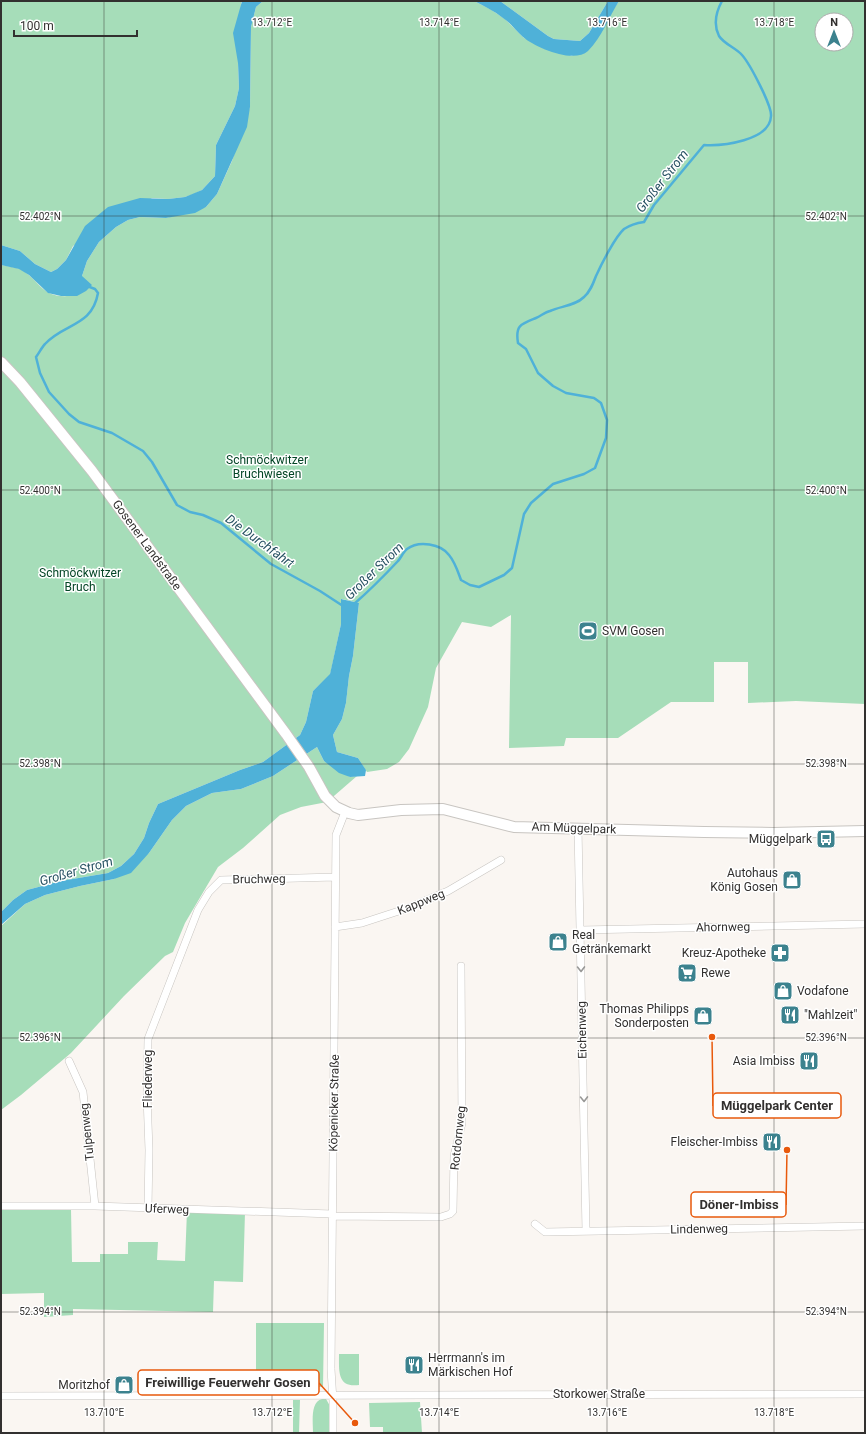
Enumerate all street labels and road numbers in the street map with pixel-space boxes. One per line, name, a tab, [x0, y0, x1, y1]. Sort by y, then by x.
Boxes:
street label: Gosener Landstraße	[110, 497, 184, 593]
street label: Am Müggelpark	[531, 820, 617, 837]
street label: Bruchweg	[232, 872, 286, 886]
street label: Kappweg	[395, 886, 447, 918]
street label: Ahornweg	[696, 920, 750, 934]
street label: Eichenweg	[574, 1001, 590, 1059]
street label: Fliederweg	[141, 1050, 155, 1108]
street label: Köpenicker Straße	[326, 1054, 342, 1152]
street label: Tulpenweg	[77, 1102, 97, 1162]
street label: Rotdornweg	[448, 1105, 468, 1171]
street label: Uferweg	[145, 1201, 189, 1217]
street label: Lindenweg	[670, 1221, 728, 1237]
street label: Storkower Straße	[553, 1387, 645, 1401]

